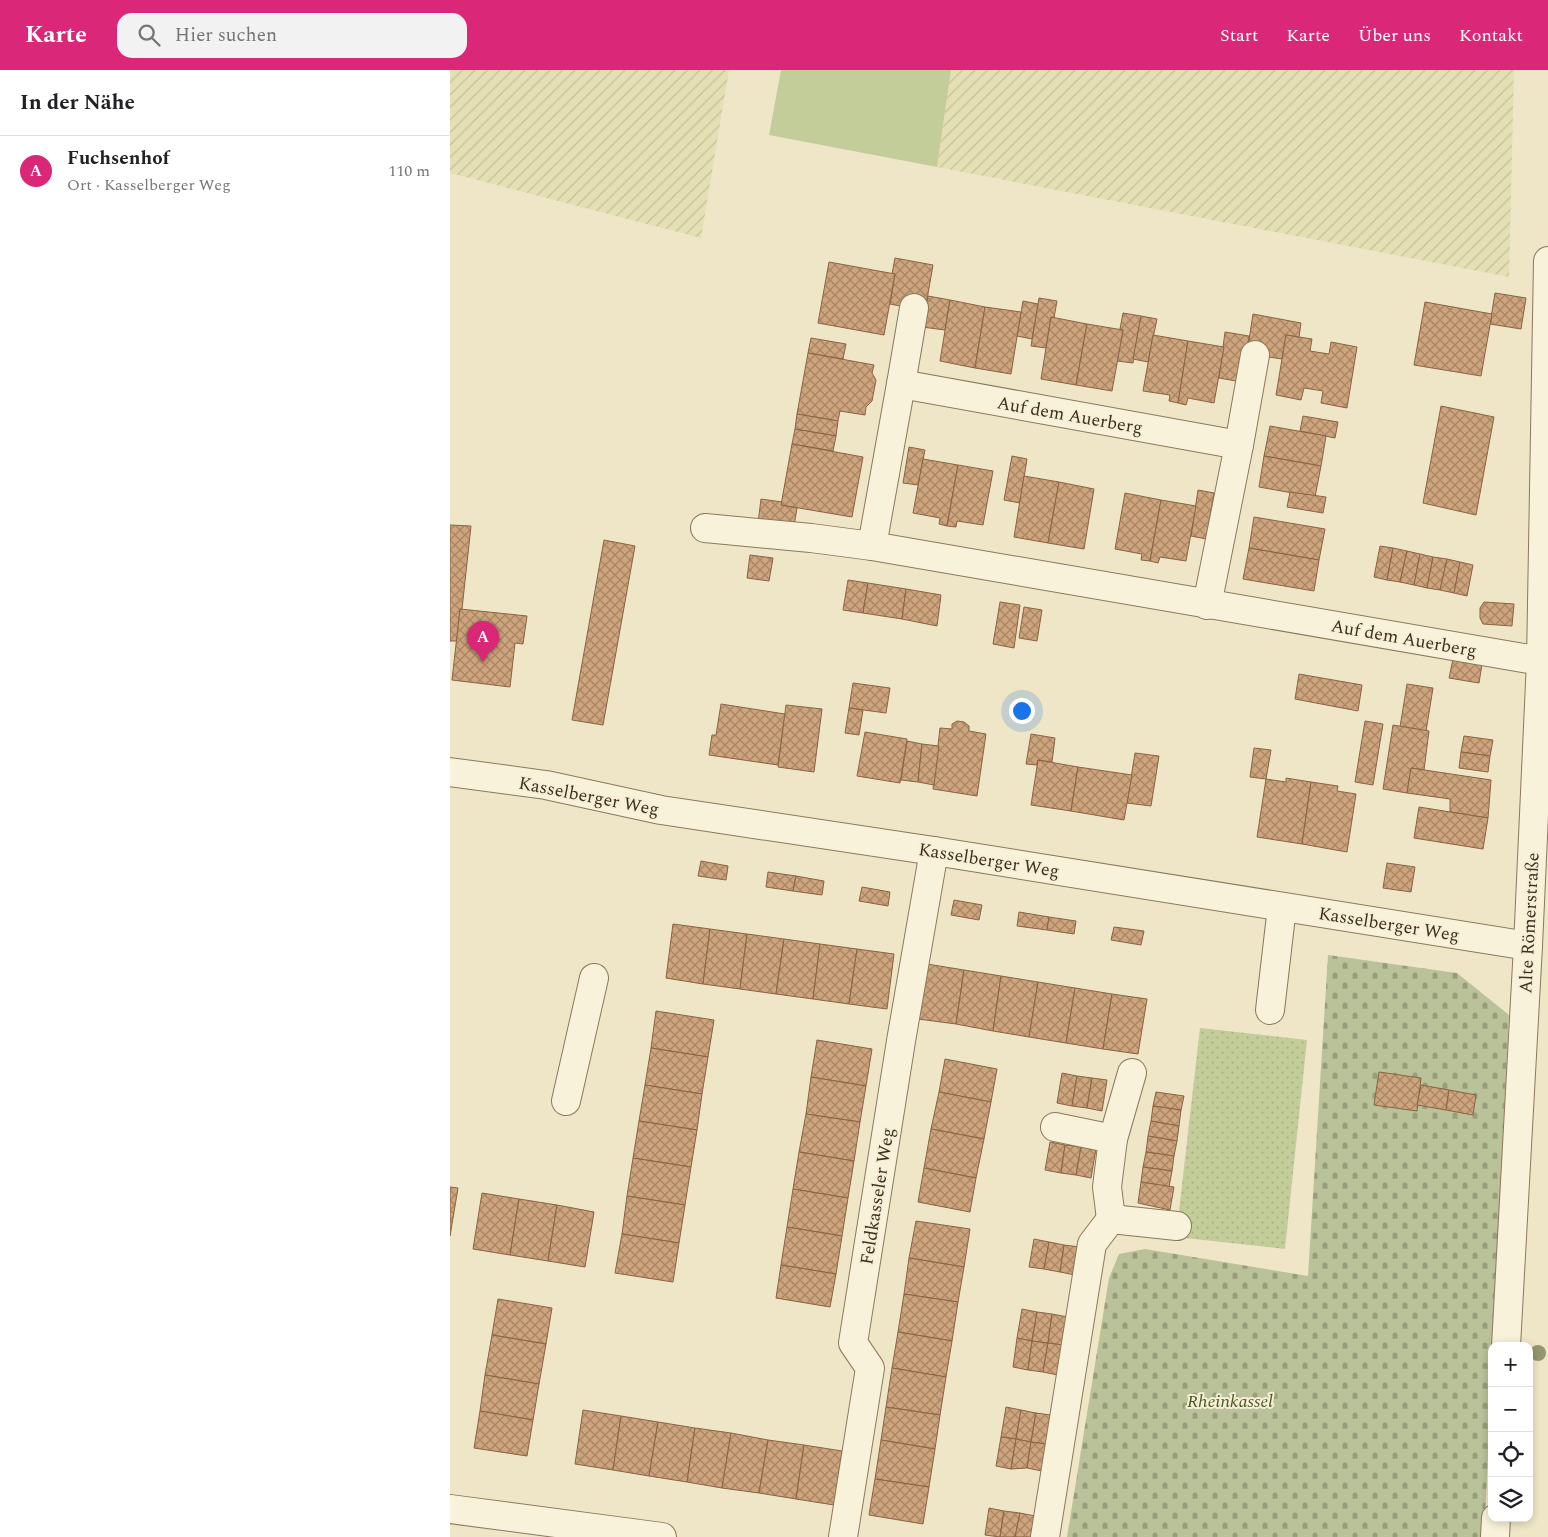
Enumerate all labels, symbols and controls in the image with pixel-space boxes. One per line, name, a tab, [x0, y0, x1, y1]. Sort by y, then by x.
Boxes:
search box	[117, 13, 467, 58]
text: Karte	[25, 17, 87, 53]
icon: search	[135, 21, 163, 49]
text: Hier suchen	[175, 21, 277, 50]
text: Start	[1220, 22, 1258, 49]
text: Karte	[1286, 22, 1330, 49]
text: Über uns	[1358, 22, 1431, 49]
text: Kontakt	[1459, 22, 1523, 49]
text: In der Nähe	[20, 87, 135, 119]
text: Fuchsenhof	[67, 144, 170, 173]
text: A	[30, 159, 42, 183]
text: 110 m	[388, 159, 430, 183]
text: Ort · Kasselberger Weg	[67, 173, 231, 197]
street label: Auf dem Auerberg	[995, 389, 1145, 442]
street label: Auf dem Auerberg	[1329, 612, 1479, 665]
pin: A	[467, 621, 499, 662]
your location	[1009, 698, 1035, 724]
street label: Kasselberger Weg	[516, 770, 661, 823]
street label: Kasselberger Weg	[916, 836, 1061, 885]
street label: Alte Römerstraße	[1512, 852, 1547, 994]
street label: Kasselberger Weg	[1316, 900, 1461, 949]
street label: Feldkasseler Weg	[853, 1125, 902, 1267]
map controls	[1488, 1342, 1533, 1522]
button: +	[1488, 1342, 1533, 1387]
button: −	[1488, 1387, 1533, 1432]
park label: Rheinkassel	[1187, 1388, 1273, 1415]
button: locate	[1488, 1432, 1533, 1477]
button: layers	[1488, 1477, 1533, 1522]

